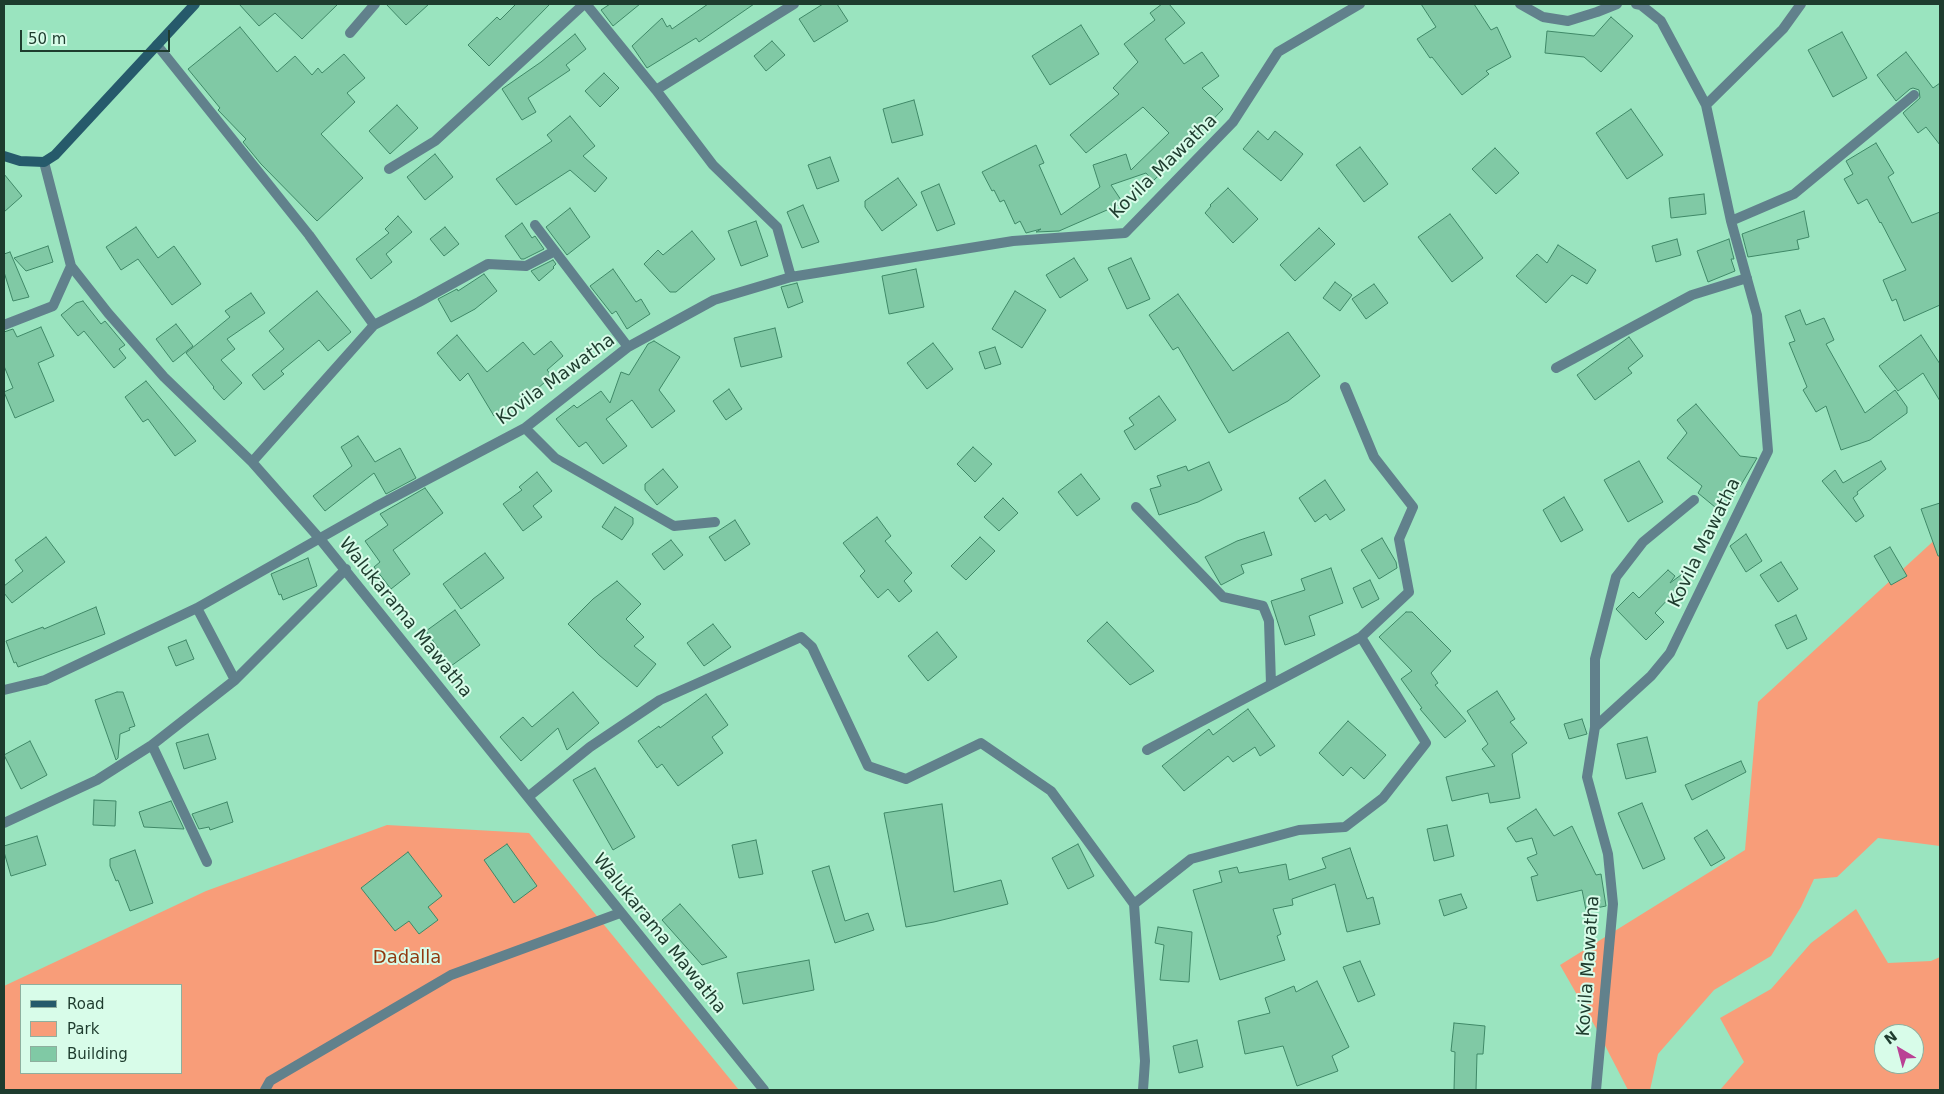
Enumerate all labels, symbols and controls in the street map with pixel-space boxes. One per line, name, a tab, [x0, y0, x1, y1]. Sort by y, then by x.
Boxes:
scale bar	[22, 20, 172, 52]
text: 50 m	[28, 30, 66, 48]
street label: Kovila Mawatha	[1106, 110, 1222, 224]
street label: Kovila Mawatha	[493, 330, 619, 430]
street label: Kovila Mawatha	[1664, 475, 1746, 611]
street label: Walukarama Mawatha	[334, 534, 476, 702]
street label: Walukarama Mawatha	[588, 850, 730, 1018]
street label: Kovila Mawatha	[1573, 895, 1605, 1037]
park label: Dadalla	[373, 947, 441, 969]
legend	[20, 984, 182, 1074]
text: Road	[67, 995, 105, 1013]
text: Park	[67, 1020, 99, 1038]
north arrow	[1874, 1024, 1924, 1074]
text: N	[1881, 1028, 1900, 1048]
text: Building	[67, 1045, 128, 1063]

